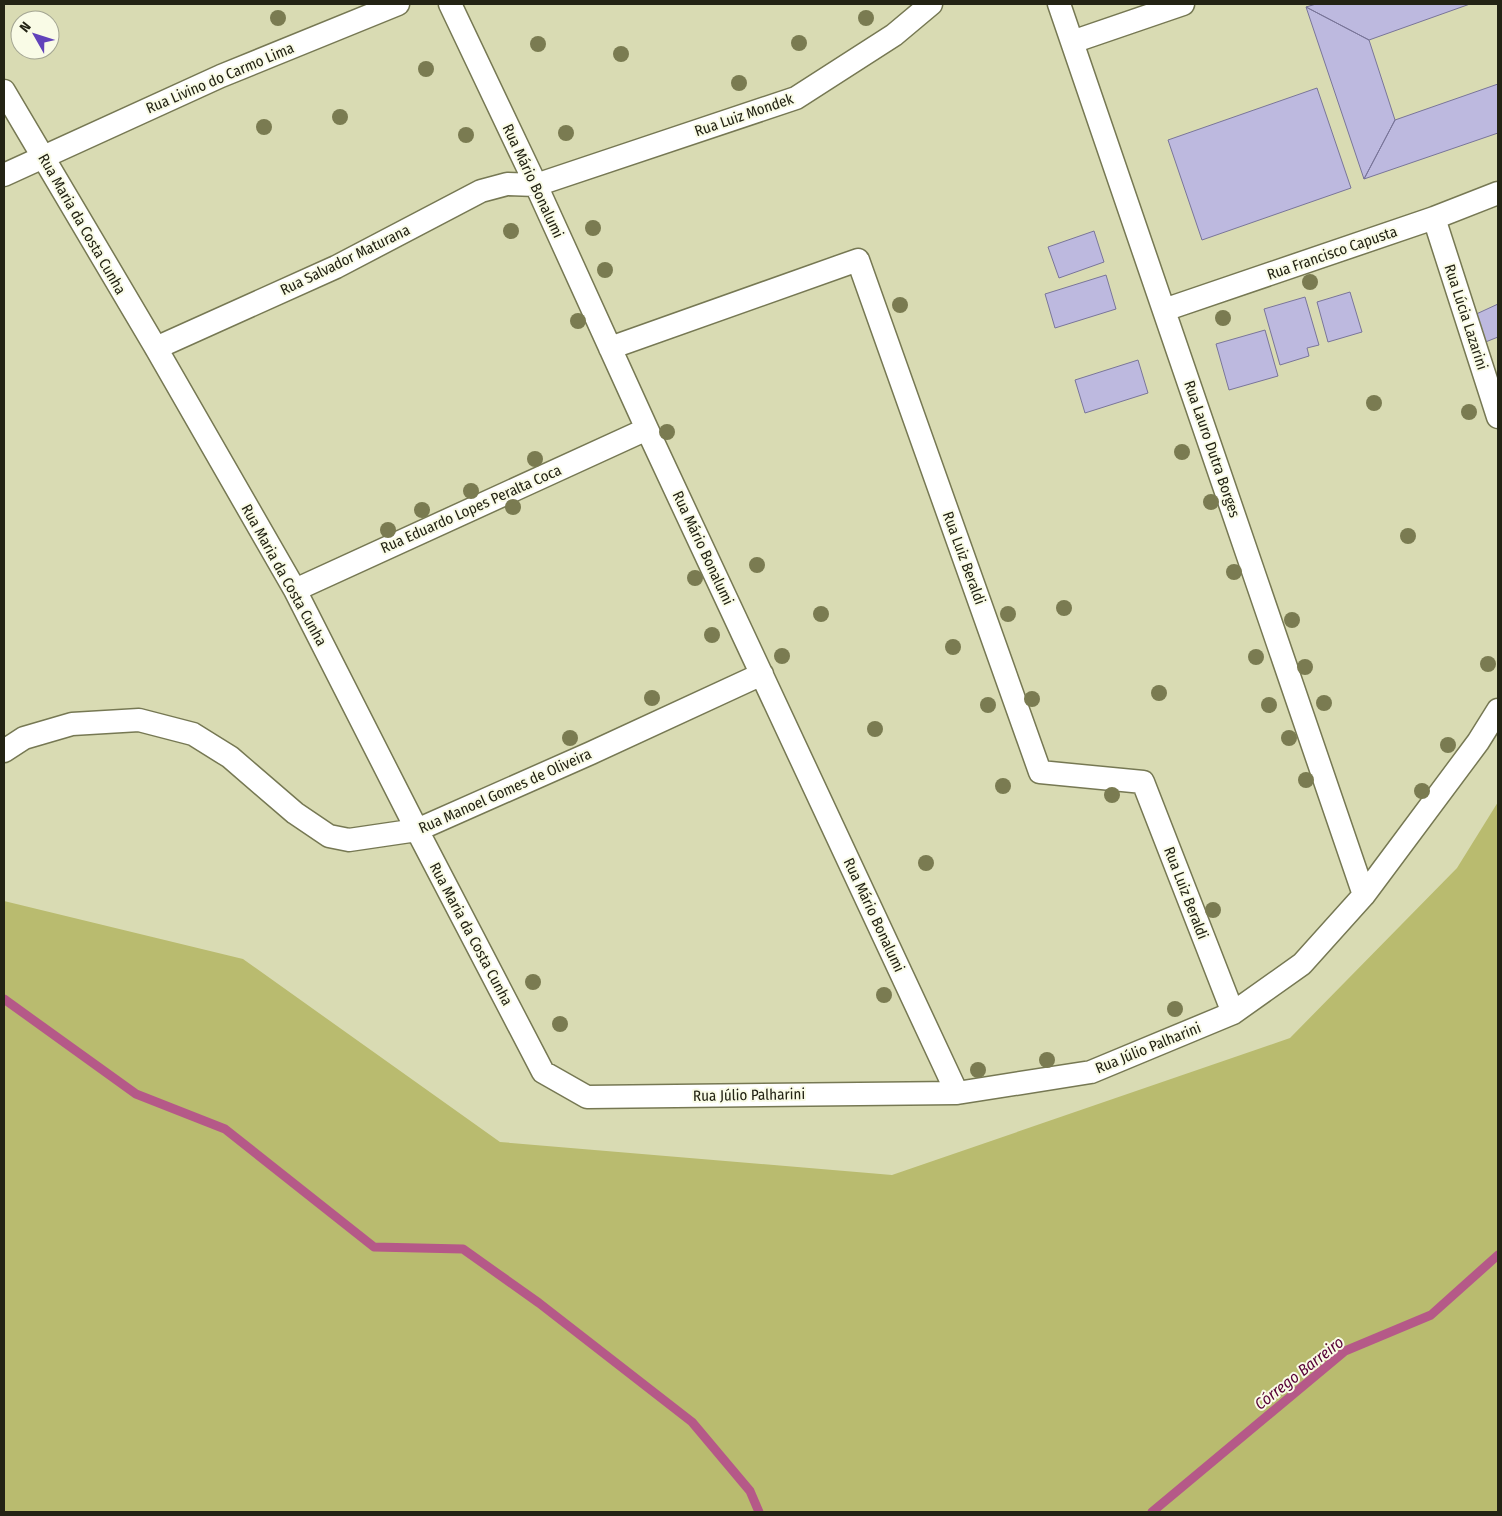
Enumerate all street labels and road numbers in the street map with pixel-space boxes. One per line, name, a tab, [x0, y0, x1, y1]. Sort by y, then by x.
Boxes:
street label: Rua Livino do Carmo Lima	[143, 39, 297, 117]
street label: Rua Luiz Mondek	[692, 90, 796, 140]
street label: Rua Mário Bonalumi	[499, 121, 567, 241]
street label: Rua Maria da Costa Cunha	[34, 150, 130, 298]
street label: Rua Salvador Maturana	[277, 221, 413, 299]
street label: Rua Francisco Capusta	[1265, 222, 1399, 284]
street label: Rua Lúcia Lazarini	[1440, 262, 1492, 372]
street label: Rua Lauro Dutra Borges	[1180, 378, 1244, 520]
street label: Rua Eduardo Lopes Peralta Coca	[378, 461, 564, 557]
street label: Rua Mário Bonalumi	[669, 488, 737, 608]
street label: Rua Maria da Costa Cunha	[237, 501, 331, 649]
street label: Rua Luiz Beraldi	[939, 509, 989, 607]
street label: Rua Manoel Gomes de Oliveira	[416, 745, 594, 837]
street label: Rua Luiz Beraldi	[1160, 844, 1212, 942]
street label: Rua Mário Bonalumi	[840, 855, 908, 975]
street label: Rua Maria da Costa Cunha	[426, 859, 516, 1009]
street label: Rua Júlio Palharini	[1093, 1019, 1203, 1077]
street label: Rua Júlio Palharini	[693, 1085, 805, 1105]

